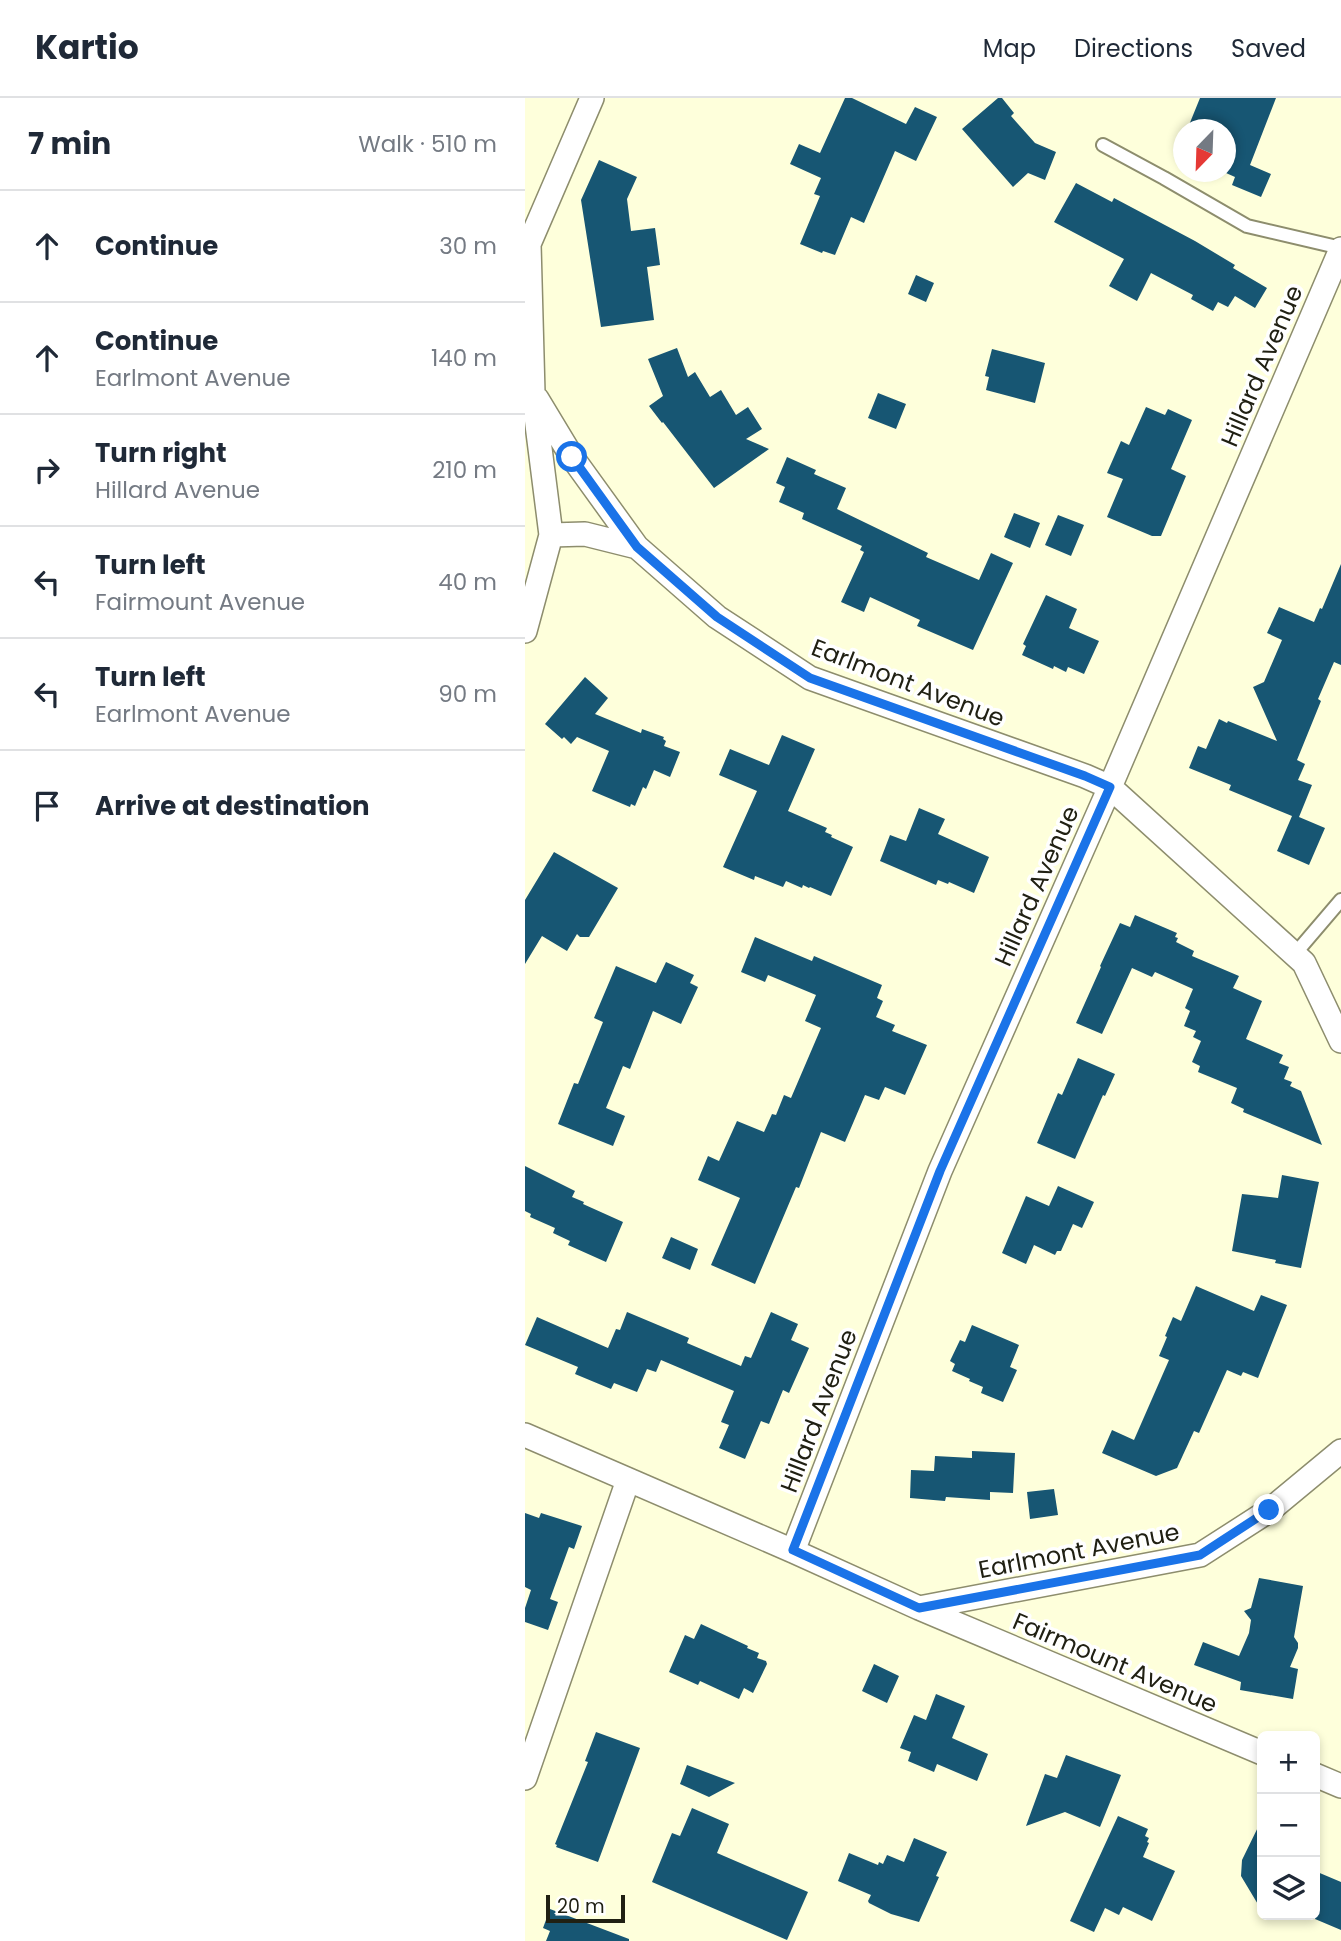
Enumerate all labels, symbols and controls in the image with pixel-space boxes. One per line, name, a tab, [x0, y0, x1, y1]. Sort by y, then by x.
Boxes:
text: Kartio	[35, 24, 139, 71]
text: Map	[983, 32, 1036, 65]
text: Directions	[1074, 32, 1193, 65]
text: Saved	[1231, 32, 1306, 65]
north arrow	[1173, 119, 1236, 182]
text: 7 min	[28, 122, 111, 165]
text: Walk · 510 m	[358, 128, 497, 160]
icon: ahead	[28, 227, 66, 265]
text: Continue	[95, 228, 218, 264]
text: 30 m	[439, 230, 497, 262]
street label: Hillard Avenue	[1213, 280, 1310, 452]
text: Continue	[95, 323, 218, 359]
icon: ahead	[28, 339, 66, 377]
text: 140 m	[431, 342, 497, 374]
text: Earlmont Avenue	[95, 362, 291, 394]
text: Turn right	[95, 435, 227, 471]
route start	[556, 441, 587, 472]
icon: right	[28, 451, 66, 489]
text: 210 m	[432, 454, 497, 486]
text: Hillard Avenue	[95, 474, 260, 506]
text: Turn left	[95, 547, 206, 583]
icon: left	[28, 563, 66, 601]
text: 40 m	[438, 566, 497, 598]
text: Fairmount Avenue	[95, 586, 305, 618]
street label: Earlmont Avenue	[807, 631, 1009, 735]
text: Turn left	[95, 659, 206, 695]
icon: left	[28, 675, 66, 713]
text: 90 m	[438, 678, 497, 710]
text: Earlmont Avenue	[95, 698, 291, 730]
icon: arrive	[28, 787, 66, 825]
text: Arrive at destination	[95, 788, 370, 824]
street label: Hillard Avenue	[986, 800, 1087, 971]
street label: Hillard Avenue	[772, 1325, 865, 1497]
route end	[1253, 1494, 1284, 1525]
street label: Earlmont Avenue	[976, 1515, 1182, 1586]
street label: Fairmount Avenue	[1008, 1605, 1223, 1721]
map controls	[1257, 1731, 1320, 1920]
button: +	[1257, 1731, 1320, 1794]
button: −	[1257, 1794, 1320, 1857]
button: layers	[1257, 1857, 1320, 1920]
scale bar	[546, 1892, 625, 1924]
text: 20 m	[557, 1893, 605, 1920]

